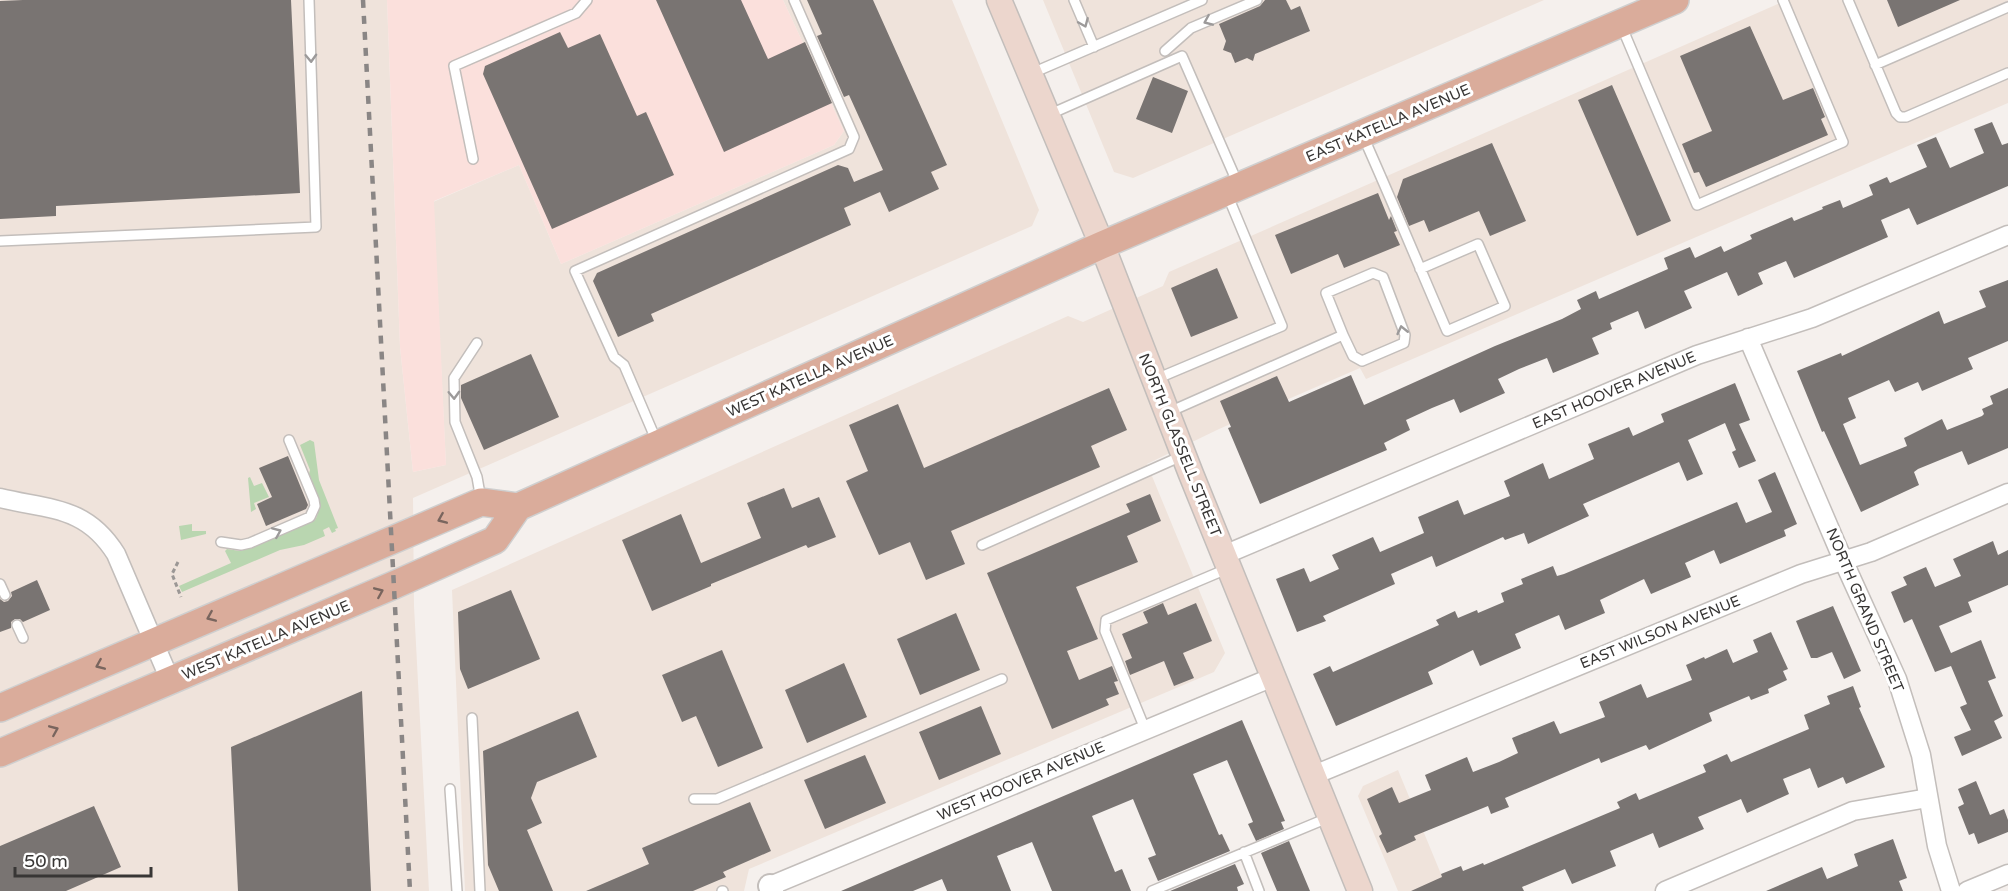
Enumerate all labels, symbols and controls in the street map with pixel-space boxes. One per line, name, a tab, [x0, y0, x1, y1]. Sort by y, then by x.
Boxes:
one-way arrow	[1203, 14, 1214, 26]
one-way arrow	[1077, 17, 1089, 28]
one-way arrow	[305, 54, 317, 63]
street label: EAST KATELLA AVENUE	[1303, 80, 1473, 166]
one-way arrow	[1396, 325, 1409, 335]
street label: WEST KATELLA AVENUE	[724, 331, 896, 421]
street label: EAST HOOVER AVENUE	[1529, 347, 1699, 433]
street label: NORTH GLASSELL STREET	[1135, 351, 1225, 539]
one-way arrow	[448, 390, 461, 399]
one-way arrow	[437, 511, 448, 523]
street label: NORTH GRAND STREET	[1822, 525, 1908, 695]
one-way arrow	[271, 527, 282, 539]
one-way arrow	[372, 587, 383, 599]
street label: EAST WILSON AVENUE	[1577, 592, 1743, 672]
street label: WEST KATELLA AVENUE	[179, 596, 353, 684]
one-way arrow	[207, 610, 218, 622]
one-way arrow	[95, 658, 106, 670]
one-way arrow	[47, 725, 58, 737]
street label: WEST HOOVER AVENUE	[935, 738, 1107, 824]
scale bar	[15, 840, 152, 878]
text: 50 m	[24, 850, 68, 872]

